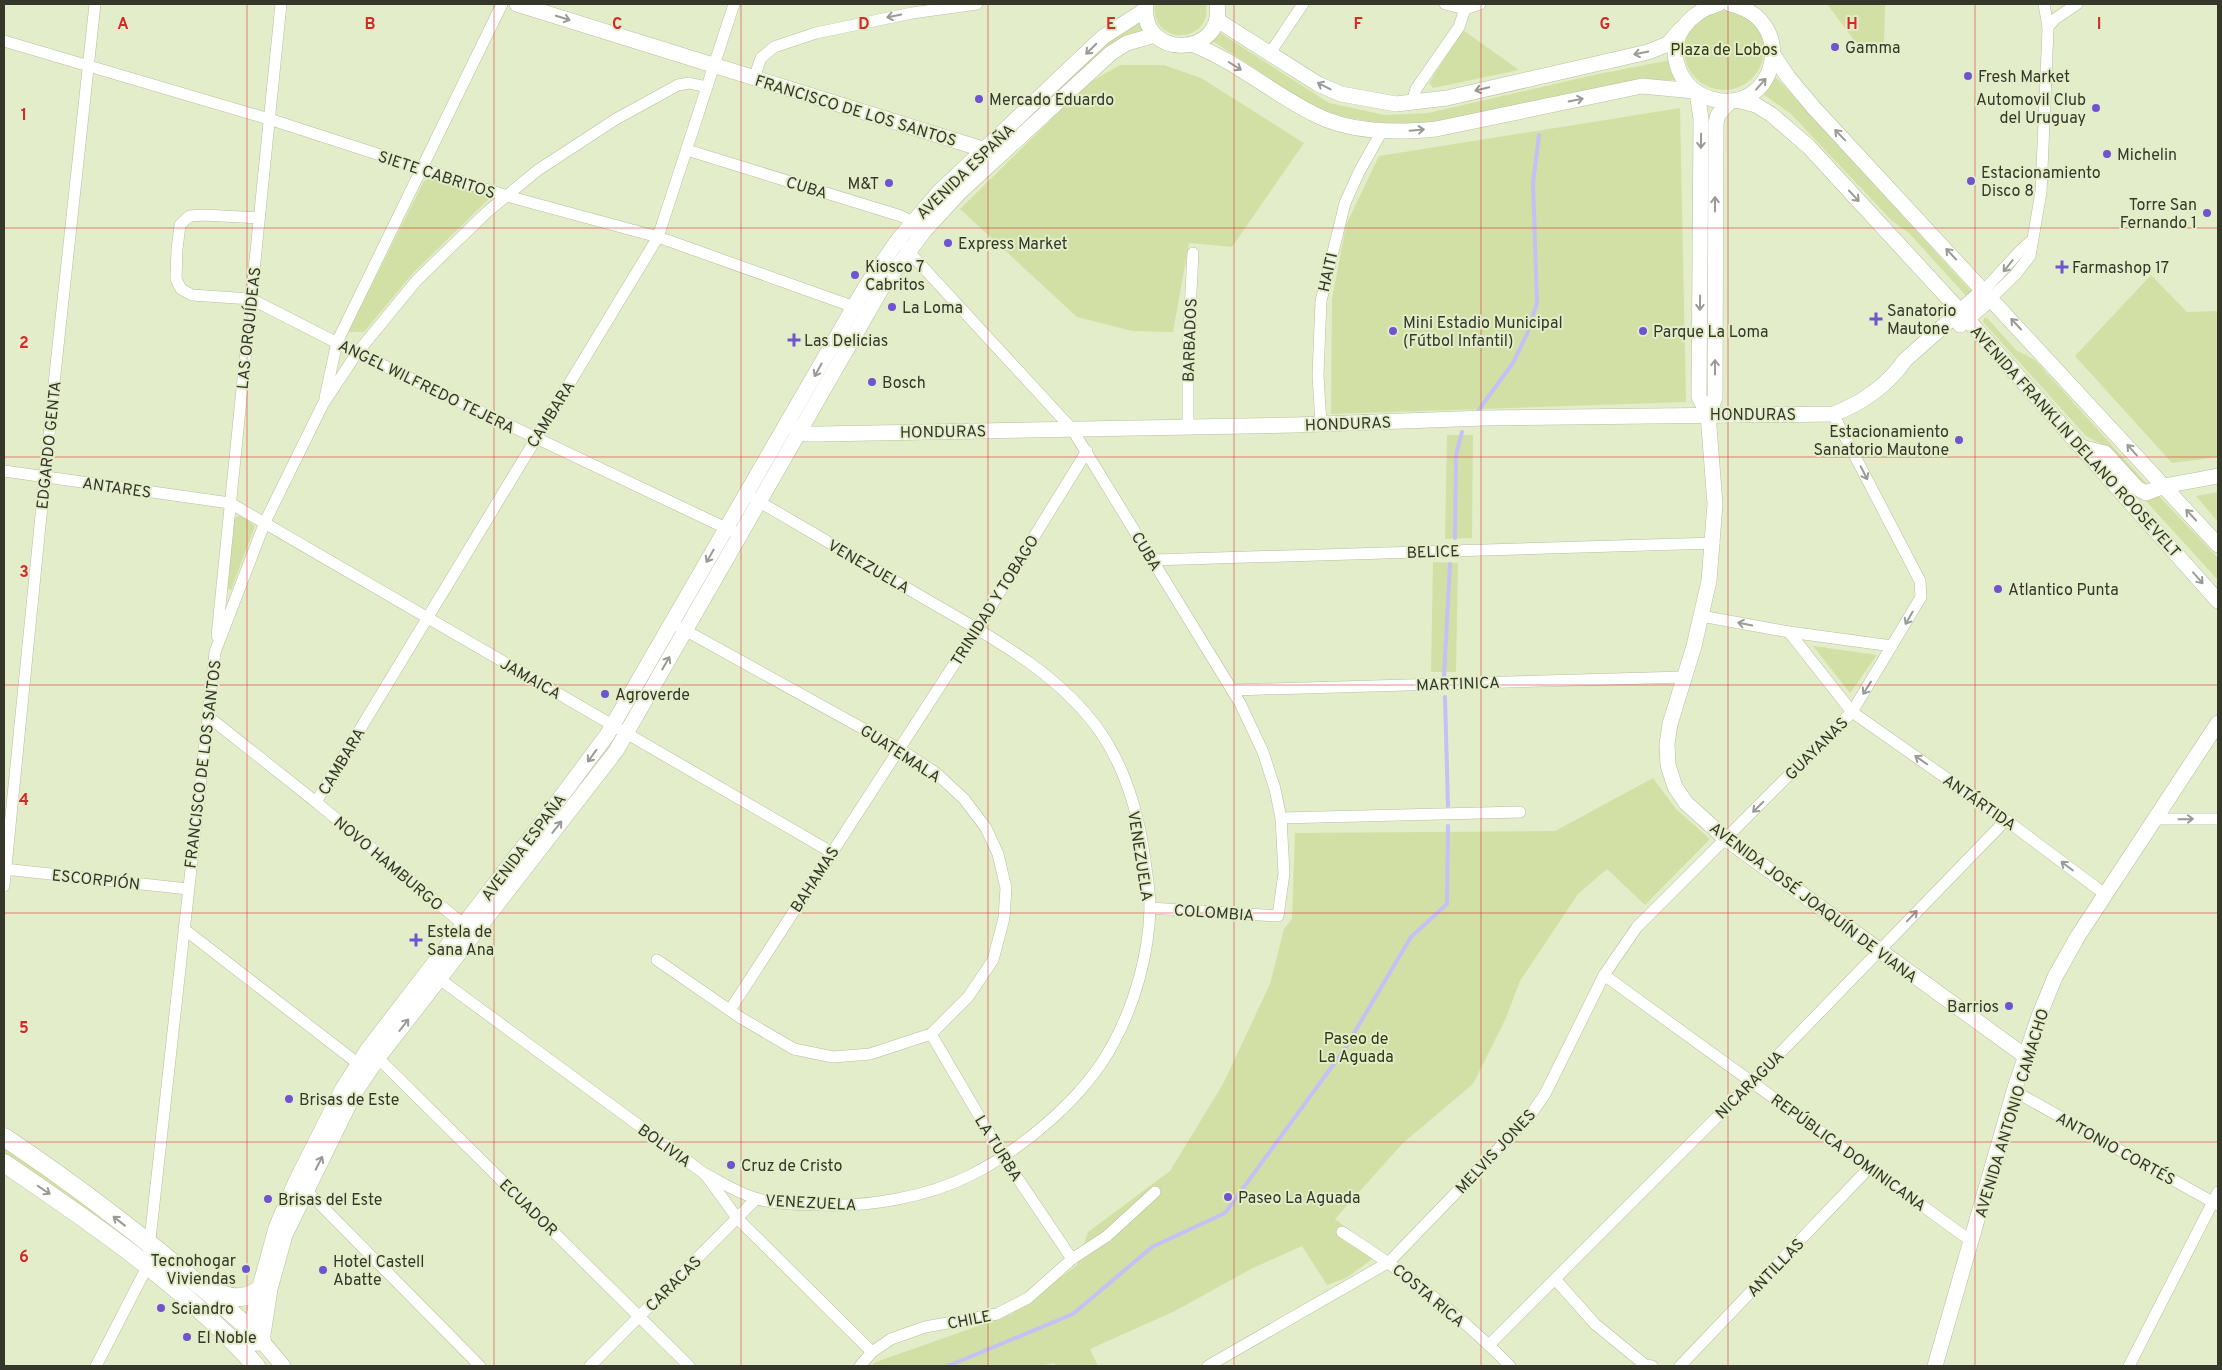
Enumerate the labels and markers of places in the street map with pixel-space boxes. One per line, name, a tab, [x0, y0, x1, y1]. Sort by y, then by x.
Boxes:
place label: Gamma	[1845, 39, 1900, 59]
marker: Gamma	[1829, 41, 1841, 53]
place label: Fresh Market	[1978, 68, 2070, 88]
marker: Fresh Market	[1962, 70, 1974, 82]
place label: Mercado Eduardo	[989, 91, 1114, 111]
place label: Automovil Club del Uruguay	[1976, 91, 2086, 129]
marker: Mercado Eduardo	[973, 93, 985, 105]
marker: Automovil Club del Uruguay	[2090, 102, 2102, 114]
place label: Michelin	[2117, 146, 2177, 166]
marker: Michelin	[2101, 148, 2113, 160]
place label: Estacionamiento Disco 8	[1981, 164, 2101, 202]
place label: M&T	[848, 175, 879, 195]
marker: Estacionamiento Disco 8	[1965, 175, 1977, 187]
marker: M&T	[883, 177, 895, 189]
place label: Torre San Fernando 1	[2120, 196, 2197, 234]
marker: Torre San Fernando 1	[2201, 207, 2213, 219]
place label: Express Market	[958, 235, 1068, 255]
marker: Express Market	[942, 237, 954, 249]
place label: Kiosco 7 Cabritos	[865, 258, 925, 296]
place label: Farmashop 17	[2072, 259, 2169, 279]
marker: Farmashop 17	[2056, 261, 2068, 273]
marker: Kiosco 7 Cabritos	[849, 269, 861, 281]
place label: La Loma	[902, 299, 963, 319]
marker: La Loma	[886, 301, 898, 313]
place label: Sanatorio Mautone	[1887, 302, 1956, 340]
marker: Sanatorio Mautone	[1869, 312, 1883, 326]
place label: Mini Estadio Municipal (Fútbol Infantil)	[1403, 314, 1563, 352]
place label: Parque La Loma	[1653, 323, 1768, 343]
marker: Mini Estadio Municipal (Fútbol Infantil)	[1387, 325, 1399, 337]
marker: Parque La Loma	[1637, 325, 1649, 337]
place label: Las Delicias	[804, 332, 888, 352]
marker: Las Delicias	[788, 334, 800, 346]
place label: Bosch	[882, 374, 926, 394]
marker: Bosch	[866, 376, 878, 388]
place label: Estacionamiento Sanatorio Mautone	[1813, 423, 1949, 461]
marker: Estacionamiento Sanatorio Mautone	[1953, 434, 1965, 446]
place label: Atlantico Punta	[2008, 581, 2119, 601]
marker: Atlantico Punta	[1992, 583, 2004, 595]
place label: Agroverde	[615, 686, 690, 706]
marker: Agroverde	[599, 688, 611, 700]
place label: Estela de Sana Ana	[427, 923, 494, 961]
marker: Estela de Sana Ana	[409, 933, 423, 947]
place label: Barrios	[1947, 998, 1999, 1018]
marker: Barrios	[2003, 1000, 2015, 1012]
place label: Brisas de Este	[299, 1091, 399, 1111]
marker: Brisas de Este	[283, 1093, 295, 1105]
place label: Cruz de Cristo	[741, 1157, 842, 1177]
marker: Cruz de Cristo	[725, 1159, 737, 1171]
place label: Paseo La Aguada	[1238, 1189, 1360, 1209]
place label: Brisas del Este	[278, 1191, 382, 1211]
marker: Paseo La Aguada	[1222, 1191, 1234, 1203]
marker: Brisas del Este	[262, 1193, 274, 1205]
place label: Tecnohogar Viviendas	[151, 1252, 236, 1290]
place label: Hotel Castell Abatte	[333, 1253, 424, 1291]
marker: Tecnohogar Viviendas	[240, 1263, 252, 1275]
marker: Hotel Castell Abatte	[317, 1264, 329, 1276]
place label: Sciandro	[171, 1300, 234, 1320]
marker: Sciandro	[155, 1302, 167, 1314]
place label: El Noble	[197, 1329, 257, 1349]
marker: El Noble	[181, 1331, 193, 1343]

